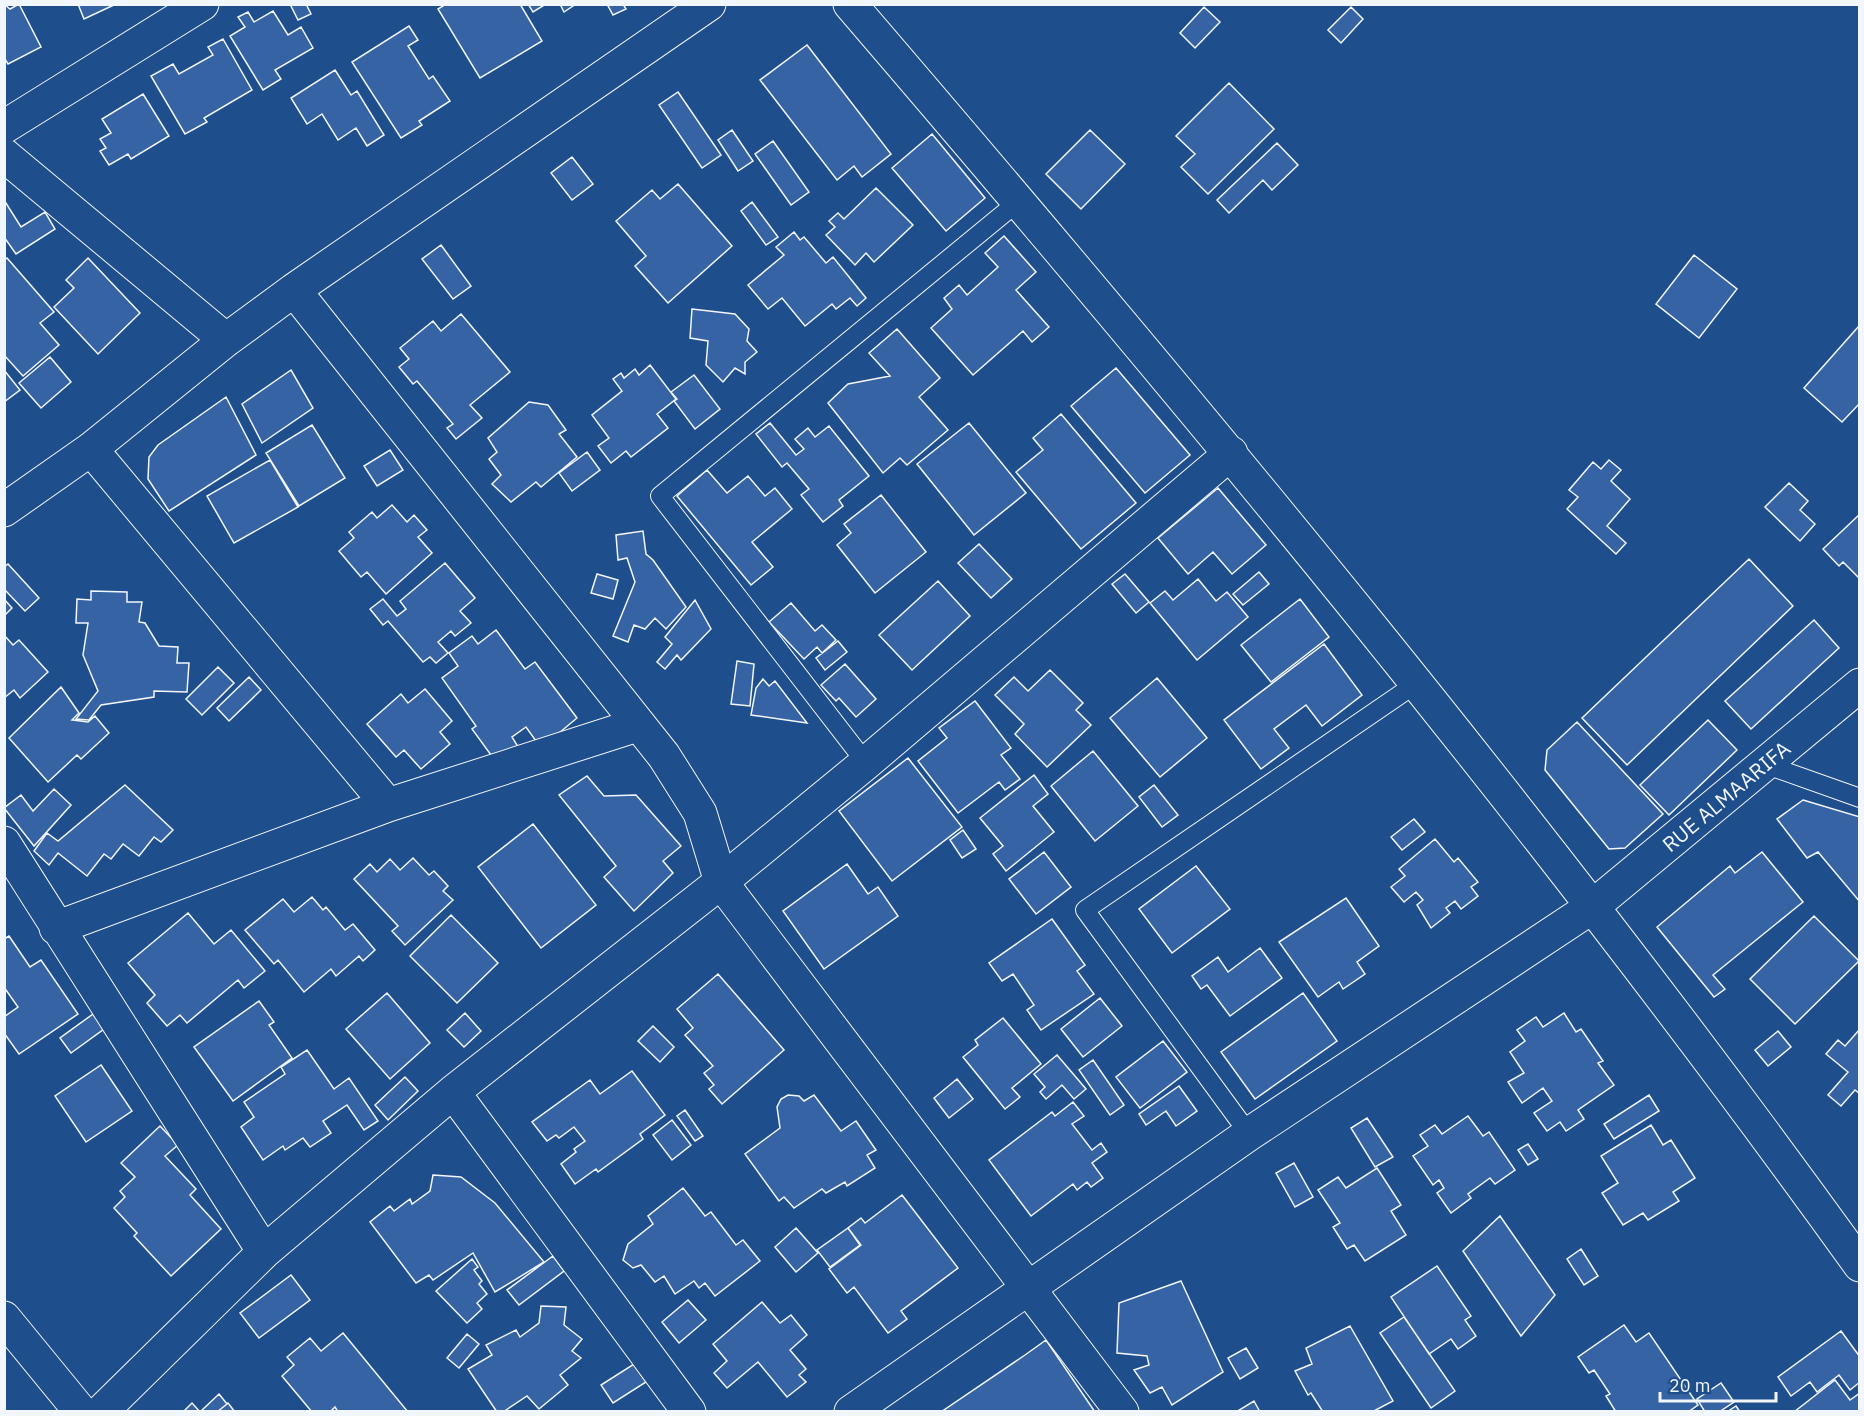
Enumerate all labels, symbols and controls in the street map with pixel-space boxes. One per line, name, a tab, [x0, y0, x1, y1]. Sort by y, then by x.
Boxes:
street label: RUE ALMAARIFA	[1656, 734, 1796, 858]
scale bar	[1660, 1365, 1776, 1403]
text: 20 m	[1669, 1374, 1711, 1397]

